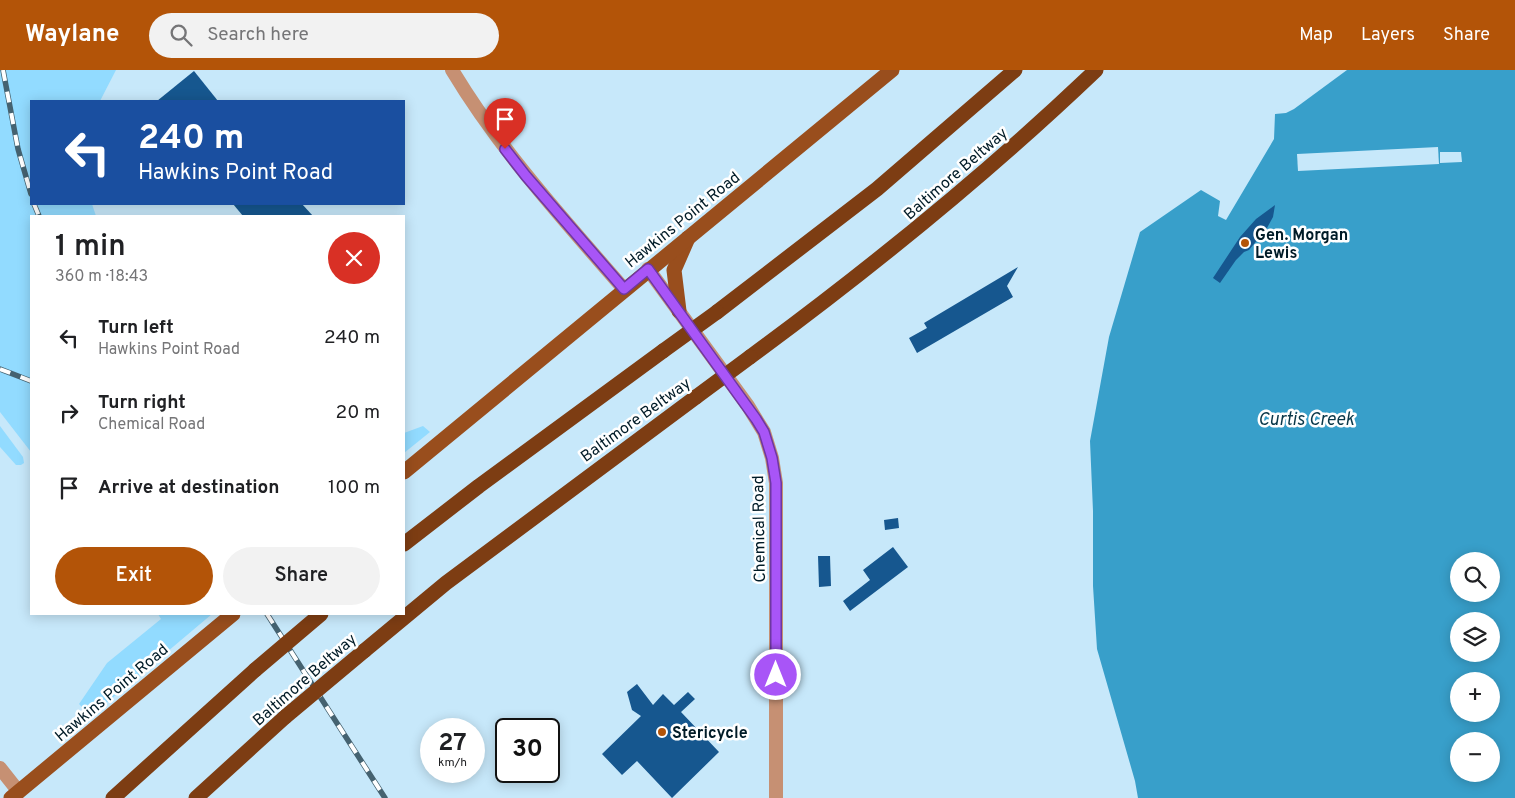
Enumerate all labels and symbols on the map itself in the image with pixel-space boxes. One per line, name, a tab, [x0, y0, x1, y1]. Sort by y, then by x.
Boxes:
pin	[484, 98, 526, 149]
street label: Baltimore Beltway	[900, 124, 1012, 225]
street label: Hawkins Point Road	[622, 168, 745, 273]
place label: Gen. Morgan Lewis	[1255, 226, 1348, 264]
marker: Gen. Morgan Lewis	[1239, 237, 1251, 249]
street label: Baltimore Beltway	[577, 374, 695, 467]
water label: Curtis Creek	[1258, 409, 1355, 432]
street label: Chemical Road	[749, 475, 771, 583]
street label: Baltimore Beltway	[249, 630, 361, 731]
street label: Hawkins Point Road	[51, 640, 173, 747]
position arrow	[749, 648, 801, 700]
speed limit sign: 30	[495, 718, 560, 783]
place label: Stericycle	[672, 724, 748, 744]
marker: Stericycle	[656, 726, 668, 738]

